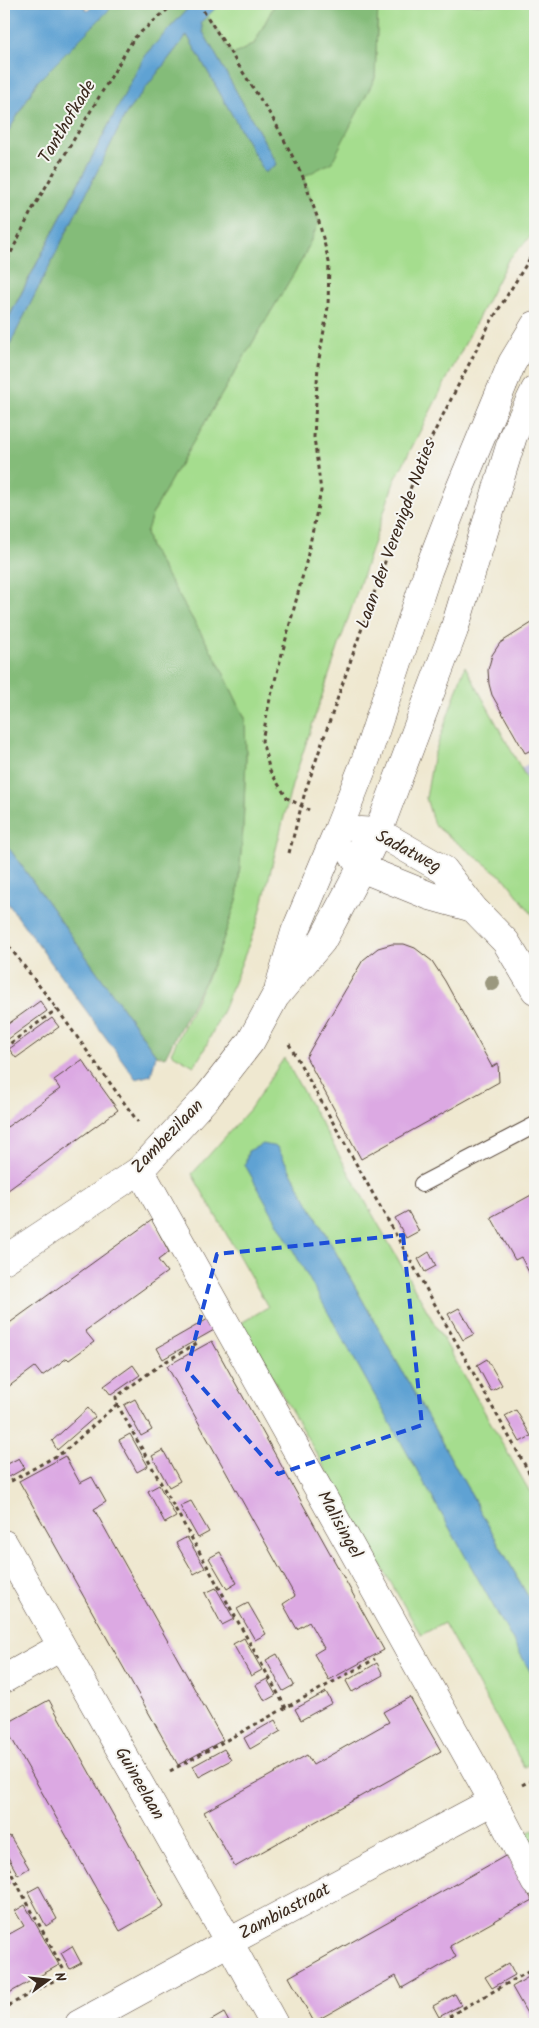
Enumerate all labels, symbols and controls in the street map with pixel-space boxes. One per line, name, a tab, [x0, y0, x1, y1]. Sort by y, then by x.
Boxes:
street label: Tanthofkade	[32, 75, 104, 169]
street label: Laan der Verenigde Naties	[349, 435, 445, 633]
street label: Sadatweg	[370, 822, 446, 882]
street label: Zambezilaan	[125, 1093, 211, 1181]
street label: Malisingel	[308, 1486, 370, 1565]
street label: Guineelaan	[106, 1742, 172, 1826]
street label: Zambiastraat	[234, 1875, 337, 1948]
north arrow	[22, 1956, 72, 2006]
text: N	[48, 1970, 71, 1984]

